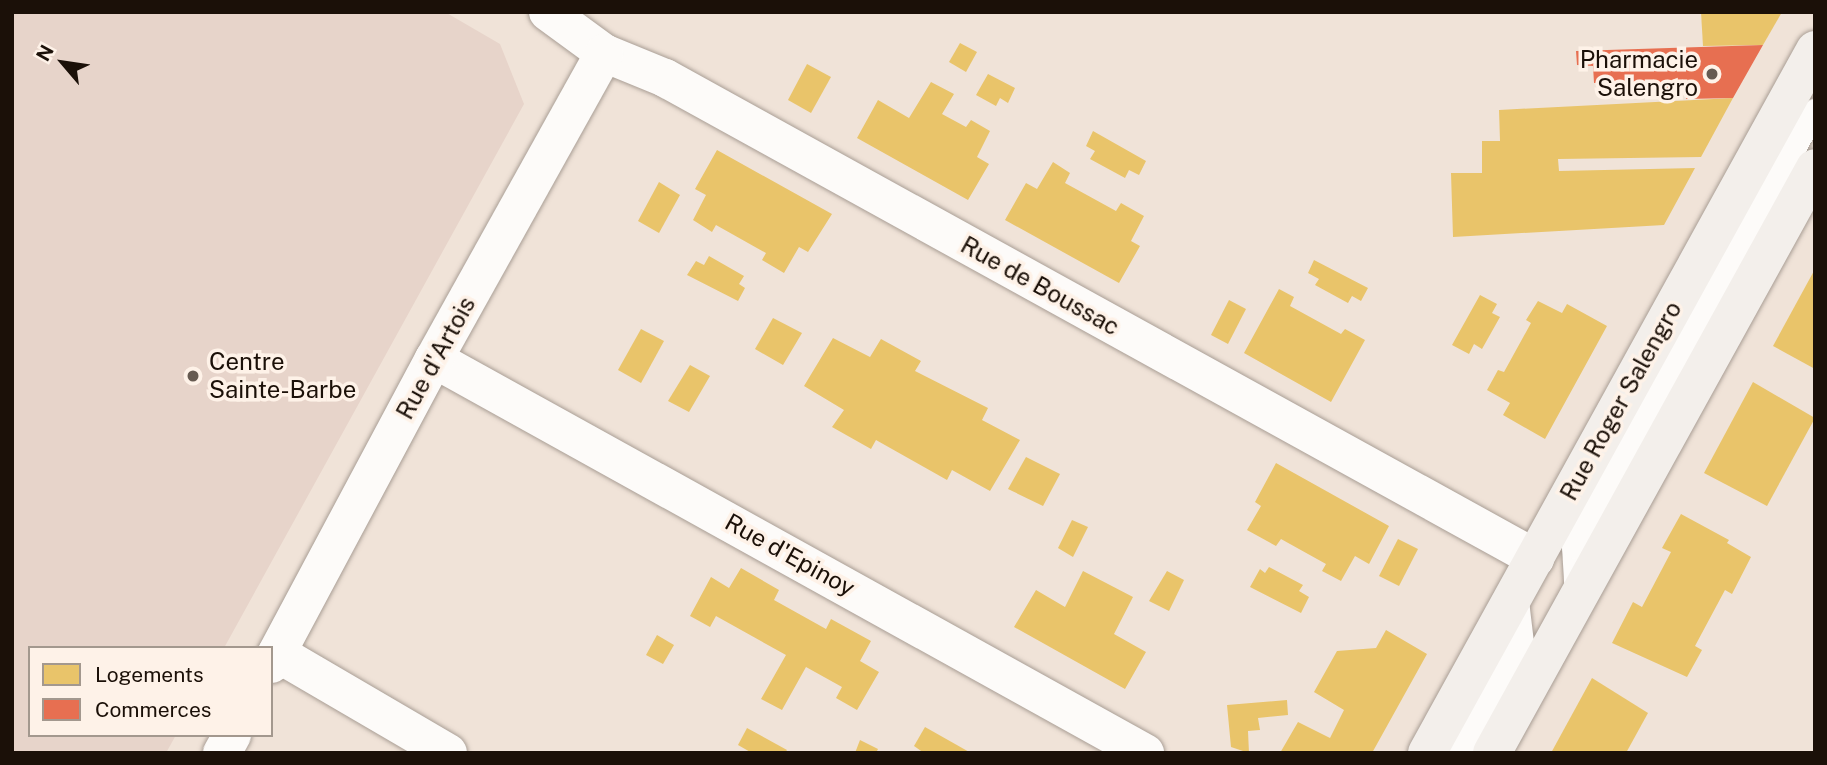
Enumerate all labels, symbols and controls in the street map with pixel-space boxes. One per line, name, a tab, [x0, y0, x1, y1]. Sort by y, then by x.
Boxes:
north arrow	[28, 28, 98, 98]
text: N	[31, 41, 58, 65]
place label: Pharmacie Salengro	[1580, 46, 1698, 102]
marker: Pharmacie Salengro	[1704, 66, 1720, 82]
street label: Rue de Boussac	[955, 230, 1125, 342]
street label: Rue d'Artois	[390, 291, 482, 425]
street label: Rue Roger Salengro	[1554, 296, 1688, 506]
place label: Centre Sainte-Barbe	[209, 348, 356, 404]
marker: Centre Sainte-Barbe	[183, 366, 203, 386]
street label: Rue d'Epinoy	[720, 507, 860, 603]
legend	[28, 646, 273, 737]
text: Logements	[95, 662, 204, 687]
text: Commerces	[95, 697, 211, 722]

